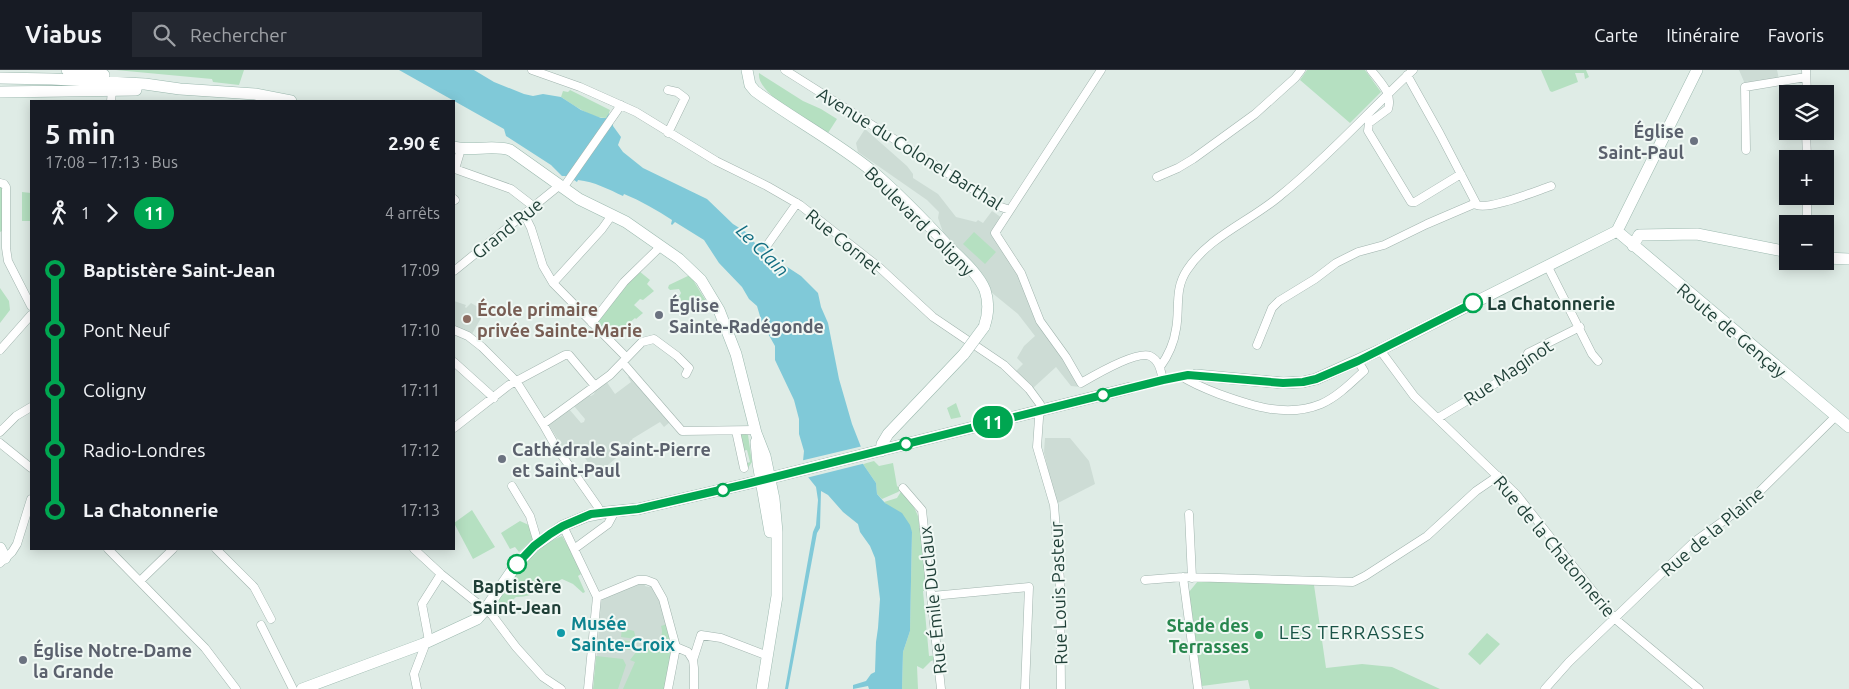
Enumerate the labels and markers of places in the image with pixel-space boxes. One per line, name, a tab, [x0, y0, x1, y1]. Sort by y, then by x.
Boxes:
place label: Église Saint-Paul	[1598, 120, 1685, 162]
marker: Église Saint-Paul	[1688, 135, 1700, 147]
marker: La Chatonnerie	[1463, 293, 1483, 313]
place label: La Chatonnerie	[1487, 293, 1615, 313]
place label: Église Sainte-Radégonde	[669, 294, 824, 336]
place label: École primaire privée Sainte-Marie	[477, 298, 642, 340]
marker: Église Sainte-Radégonde	[653, 309, 665, 321]
marker: École primaire privée Sainte-Marie	[461, 313, 473, 325]
unlabelled marker	[1096, 388, 1110, 402]
unlabelled marker	[899, 437, 913, 451]
place label: Cathédrale Saint-Pierre et Saint-Paul	[512, 439, 711, 480]
marker: Cathédrale Saint-Pierre et Saint-Paul	[496, 453, 508, 465]
unlabelled marker	[716, 483, 730, 497]
marker: Baptistère Saint-Jean	[507, 554, 527, 574]
place label: Baptistère Saint-Jean	[472, 576, 562, 617]
place label: Musée Sainte-Croix	[571, 613, 675, 654]
place label: Stade des Terrasses	[1166, 615, 1249, 656]
marker: Musée Sainte-Croix	[555, 627, 567, 639]
marker: Stade des Terrasses	[1253, 629, 1265, 641]
place label: Église Notre-Dame la Grande	[33, 639, 192, 681]
marker: Église Notre-Dame la Grande	[17, 654, 29, 666]

